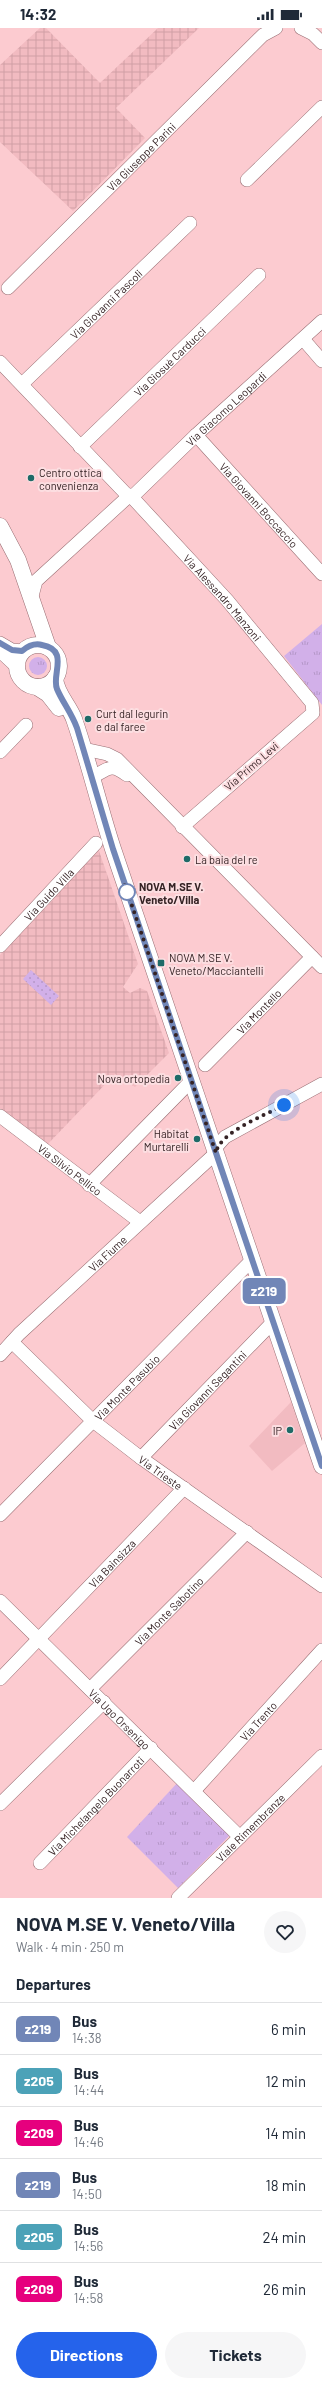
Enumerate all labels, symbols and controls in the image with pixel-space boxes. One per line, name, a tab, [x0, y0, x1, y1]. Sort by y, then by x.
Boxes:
text: 14:32	[20, 5, 56, 23]
street label: Via Giuseppe Parini	[104, 119, 178, 193]
street label: Via Giovanni Pascoli	[67, 266, 145, 341]
street label: Via Giosuè Carducci	[131, 324, 208, 398]
street label: Via Giacomo Leopardi	[183, 368, 269, 448]
street label: Via Giovanni Boccaccio	[217, 459, 301, 550]
place label: Centro ottica convenienza	[39, 466, 102, 492]
marker: Centro ottica convenienza	[26, 473, 36, 483]
street label: Via Alessandro Manzoni	[181, 551, 264, 643]
place label: Curt dal legurin e dal faree	[96, 707, 168, 733]
marker: Curt dal legurin e dal faree	[83, 714, 93, 724]
street label: Via Primo Levi	[221, 739, 281, 793]
place label: La baia del re	[195, 853, 258, 866]
marker: La baia del re	[182, 854, 192, 864]
street label: Via Guido Villa	[21, 865, 76, 923]
place label: NOVA M.SE V. Veneto/Villa	[139, 880, 203, 906]
marker: NOVA M.SE V. Veneto/Villa	[118, 883, 136, 901]
place label: NOVA M.SE V. Veneto/Macciantelli	[169, 951, 264, 977]
marker: NOVA M.SE V. Veneto/Macciantelli	[156, 958, 166, 968]
street label: Via Montello	[234, 986, 283, 1036]
place label: Nova ortopedia	[98, 1072, 170, 1085]
marker: Nova ortopedia	[173, 1073, 183, 1083]
your location	[274, 1095, 294, 1115]
place label: Habitat Murtarelli	[144, 1127, 189, 1153]
marker: Habitat Murtarelli	[192, 1134, 202, 1144]
street label: Via Silvio Pellico	[36, 1141, 105, 1198]
street label: Via Fiume	[85, 1232, 129, 1274]
line badge: z219	[236, 1278, 292, 1304]
text: z219	[251, 1282, 277, 1299]
street label: Via Giovanni Segantini	[166, 1347, 249, 1432]
street label: Via Monte Pasubio	[91, 1351, 162, 1422]
place label: IP	[273, 1424, 282, 1437]
marker: IP	[285, 1425, 295, 1435]
street label: Via Trieste	[136, 1452, 185, 1492]
street label: Via Bainsizza	[86, 1536, 138, 1590]
street label: Via Monte Sabotino	[132, 1574, 205, 1647]
street label: Via Ugo Orsenigo	[86, 1686, 153, 1752]
street label: Via Trento	[237, 1698, 279, 1743]
street label: Via Michelangelo Buonarroti	[45, 1753, 146, 1858]
street label: Viale Rimembranze	[213, 1790, 287, 1864]
button: heart	[264, 1911, 306, 1953]
text: NOVA M.SE V. Veneto/Villa	[16, 1912, 235, 1935]
text: Walk · 4 min · 250 m	[16, 1939, 124, 1955]
text: Departures	[16, 1975, 91, 1993]
text: Bus	[72, 2012, 97, 2030]
text: z219	[25, 2020, 51, 2037]
text: 6 min	[271, 2020, 306, 2038]
text: 14:38	[72, 2030, 102, 2046]
text: Bus	[74, 2064, 99, 2082]
text: z205	[24, 2072, 54, 2089]
text: 12 min	[265, 2072, 306, 2090]
text: 14:44	[74, 2082, 104, 2098]
text: Bus	[74, 2116, 99, 2134]
text: z209	[24, 2124, 54, 2141]
text: 14 min	[265, 2124, 306, 2142]
text: 14:46	[74, 2134, 104, 2150]
text: Bus	[72, 2168, 97, 2186]
text: z219	[25, 2176, 51, 2193]
text: 18 min	[266, 2176, 306, 2194]
text: 14:50	[72, 2186, 102, 2202]
text: Bus	[74, 2220, 99, 2238]
text: z205	[24, 2228, 54, 2245]
text: 24 min	[262, 2228, 306, 2246]
text: 14:56	[74, 2238, 103, 2254]
text: Bus	[74, 2272, 99, 2290]
text: z209	[24, 2280, 54, 2297]
text: 26 min	[263, 2280, 306, 2298]
text: 14:58	[74, 2290, 103, 2306]
button: Directions	[16, 2332, 157, 2378]
button: Tickets	[165, 2332, 306, 2378]

